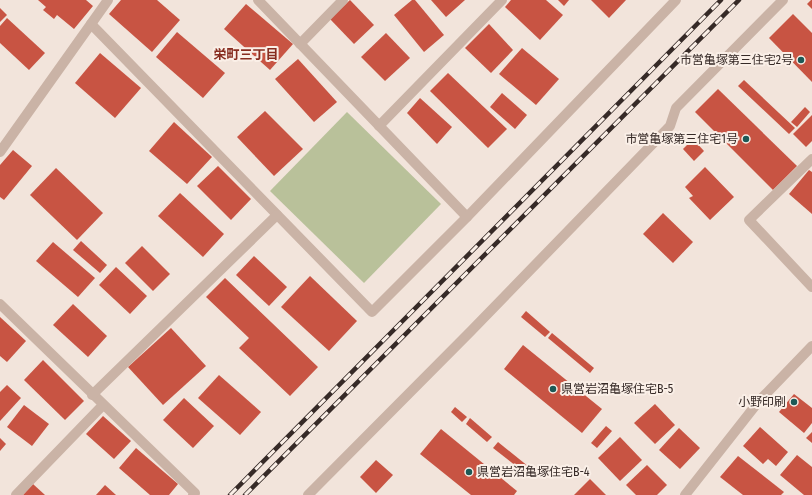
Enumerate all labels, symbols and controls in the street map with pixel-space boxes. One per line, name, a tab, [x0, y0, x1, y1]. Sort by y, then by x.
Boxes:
district label: 栄町三丁目	[213, 47, 279, 62]
place label: 市営亀塚第三住宅2号	[680, 53, 793, 67]
marker: 市営亀塚第三住宅2号	[796, 55, 806, 65]
place label: 市営亀塚第三住宅1号	[625, 132, 738, 146]
marker: 市営亀塚第三住宅1号	[741, 134, 751, 144]
place label: 県営岩沼亀塚住宅B-5	[561, 382, 674, 396]
marker: 県営岩沼亀塚住宅B-5	[548, 384, 558, 394]
place label: 小野印刷	[738, 395, 786, 409]
marker: 小野印刷	[789, 397, 799, 407]
place label: 県営岩沼亀塚住宅B-4	[477, 465, 590, 479]
marker: 県営岩沼亀塚住宅B-4	[464, 467, 474, 477]

